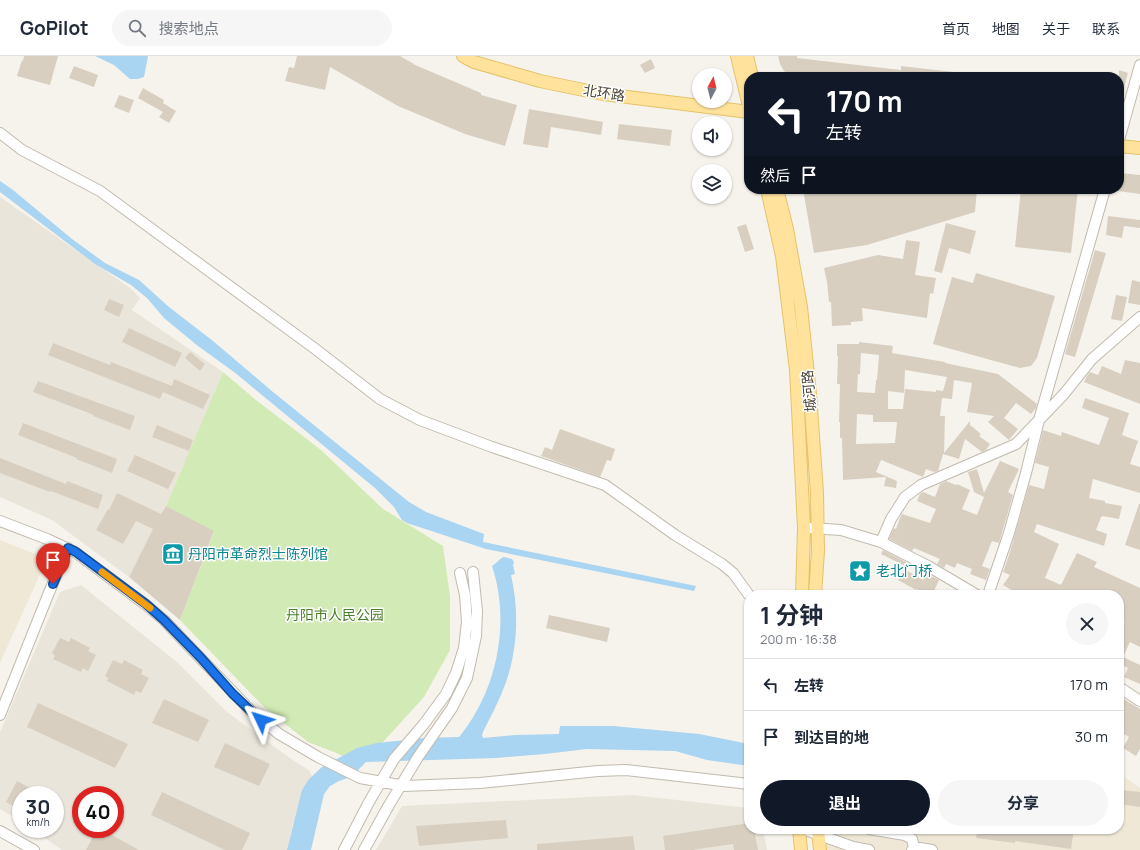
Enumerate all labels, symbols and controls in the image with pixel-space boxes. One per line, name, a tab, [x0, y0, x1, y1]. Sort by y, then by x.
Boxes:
search box	[112, 10, 392, 46]
text: GoPilot	[20, 15, 88, 41]
icon: search	[126, 17, 148, 39]
text: 搜索地点	[158, 18, 218, 39]
text: 首页	[942, 19, 970, 38]
text: 地图	[992, 19, 1020, 38]
text: 关于	[1042, 19, 1070, 38]
text: 联系	[1092, 19, 1120, 38]
north arrow	[692, 68, 732, 108]
map controls	[692, 68, 732, 204]
street label: 北环路	[582, 80, 626, 105]
text: 170 m	[826, 82, 902, 120]
icon: left	[760, 88, 812, 140]
button: sound	[692, 116, 732, 156]
text: 左转	[826, 120, 862, 144]
button: layers	[692, 164, 732, 204]
icon: arrive	[798, 164, 820, 186]
text: 然后	[760, 165, 790, 186]
street label: 城河路	[797, 369, 820, 413]
museum icon: 丹阳市革命烈士陈列馆	[160, 541, 186, 567]
pin	[36, 543, 70, 584]
place label: 丹阳市革命烈士陈列馆	[188, 544, 328, 563]
icon: arrive	[42, 549, 64, 571]
place icon: 老北门桥	[847, 558, 873, 584]
place label: 老北门桥	[876, 561, 932, 580]
text: 1 分钟	[760, 598, 823, 631]
button: close	[1066, 603, 1108, 645]
park label: 丹阳市人民公园	[286, 605, 384, 624]
text: 200 m · 16:38	[760, 630, 837, 648]
icon: left	[760, 674, 782, 696]
text: 170 m	[1070, 674, 1108, 695]
text: 左转	[794, 675, 824, 696]
position arrow	[240, 699, 282, 741]
icon: arrive	[760, 726, 782, 748]
text: 30 m	[1075, 726, 1108, 747]
text: 到达目的地	[794, 727, 869, 748]
button: 退出	[760, 780, 930, 826]
button: 分享	[938, 780, 1108, 826]
speed limit sign: 40	[72, 786, 124, 838]
text: 30	[26, 793, 50, 820]
text: km/h	[26, 815, 50, 829]

